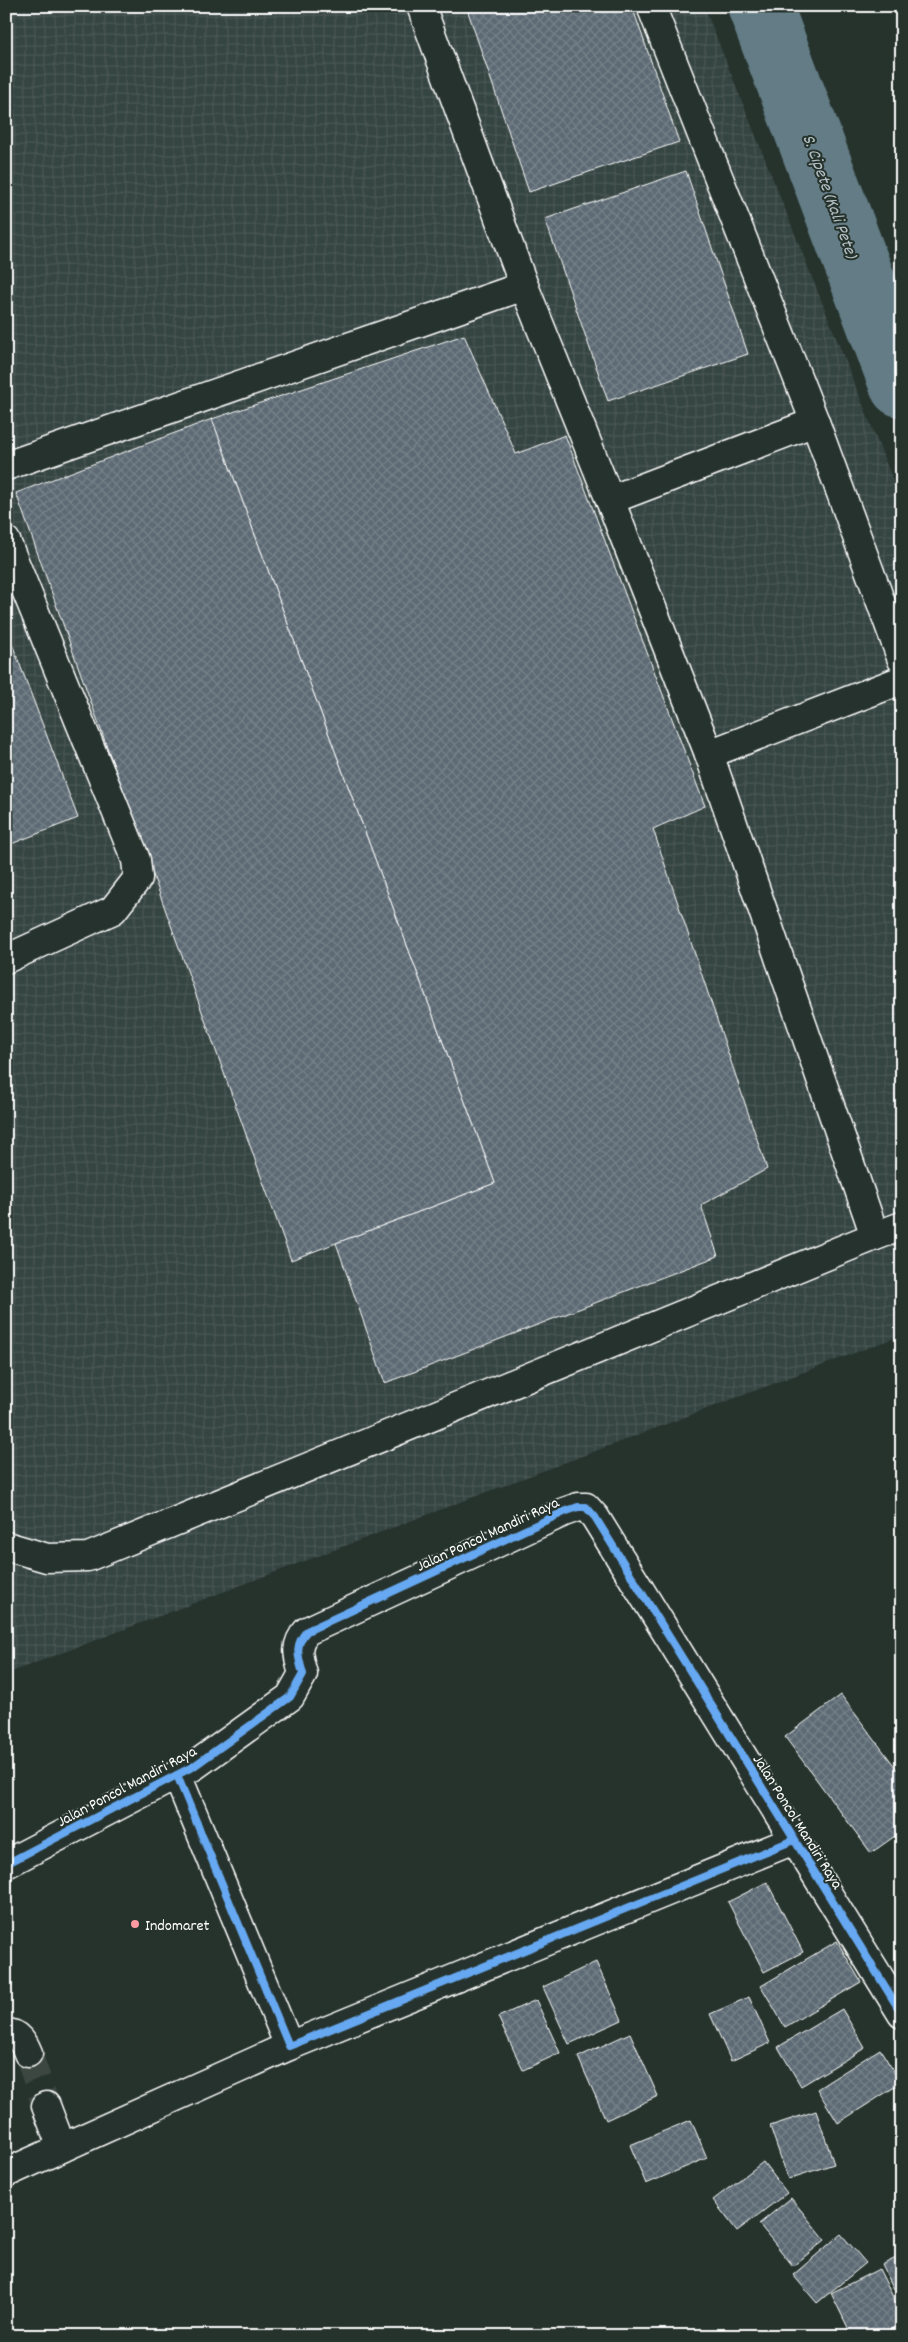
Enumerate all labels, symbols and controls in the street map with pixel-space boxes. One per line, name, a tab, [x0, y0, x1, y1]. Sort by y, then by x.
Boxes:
water label: S. Cipete (Kali Pete)	[795, 131, 863, 264]
street label: Jalan Poncol Mandiri Raya	[413, 1492, 564, 1578]
street label: Jalan Poncol Mandiri Raya	[53, 1740, 201, 1834]
street label: Jalan Poncol Mandiri Raya	[746, 1751, 848, 1895]
place label: Indomaret	[145, 1915, 209, 1938]
marker: Indomaret	[129, 1918, 141, 1930]

